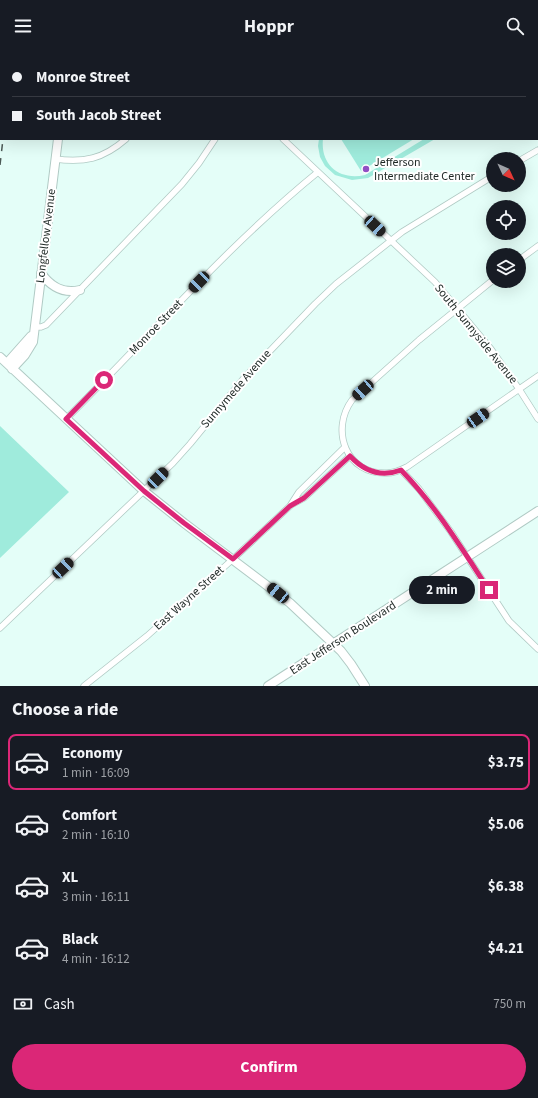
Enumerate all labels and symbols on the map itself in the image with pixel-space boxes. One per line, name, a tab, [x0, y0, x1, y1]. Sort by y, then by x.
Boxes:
north arrow	[486, 152, 526, 192]
place label: Jefferson Intermediate Center	[374, 154, 476, 185]
marker: Jefferson Intermediate Center	[361, 164, 371, 174]
street label: Longfellow Avenue	[32, 188, 60, 284]
car	[362, 213, 388, 239]
car	[186, 269, 212, 295]
street label: South Sunnyside Avenue	[430, 280, 522, 388]
street label: Monroe Street	[125, 296, 187, 358]
street label: Sunnymede Avenue	[197, 346, 275, 432]
route start	[95, 371, 113, 389]
car	[350, 378, 376, 402]
car	[465, 406, 491, 430]
car	[145, 465, 171, 491]
car	[50, 555, 76, 581]
street label: East Wayne Street	[150, 562, 228, 634]
callout: 2 min	[409, 576, 475, 604]
car	[265, 581, 291, 605]
route end	[480, 581, 498, 599]
street label: East Jefferson Boulevard	[286, 597, 400, 679]

